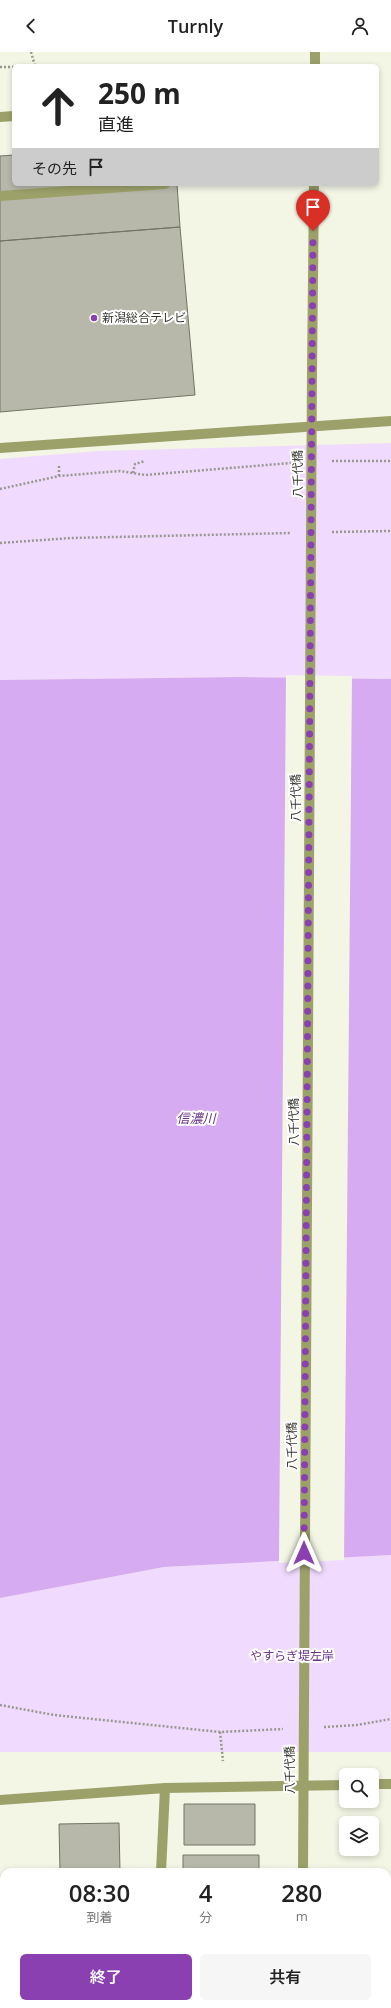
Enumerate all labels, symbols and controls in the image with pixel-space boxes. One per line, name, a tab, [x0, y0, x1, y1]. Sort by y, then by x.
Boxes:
text: Turnly	[168, 14, 223, 38]
icon: back	[20, 15, 42, 37]
icon: person	[349, 15, 371, 37]
text: 250 m	[98, 74, 181, 112]
icon: ahead	[32, 80, 84, 132]
text: 直進	[98, 112, 134, 136]
icon: arrive	[85, 156, 107, 178]
text: その先	[32, 158, 77, 178]
pin	[296, 190, 330, 231]
icon: arrive	[302, 196, 324, 218]
place label: 新潟総合テレビ	[102, 309, 186, 326]
marker: 新潟総合テレビ	[89, 313, 99, 323]
street label: 八千代橋	[289, 450, 306, 498]
street label: 八千代橋	[287, 774, 304, 822]
street label: 八千代橋	[285, 1098, 302, 1146]
water label: 信濃川	[176, 1109, 217, 1127]
street label: 八千代橋	[283, 1422, 300, 1470]
position arrow	[283, 1532, 325, 1574]
park label: やすらぎ堤左岸	[250, 1647, 334, 1664]
street label: 八千代橋	[281, 1746, 298, 1794]
map controls	[339, 1768, 379, 1856]
button: search	[339, 1768, 379, 1808]
button: layers	[339, 1816, 379, 1856]
text: 08:30	[69, 1876, 130, 1909]
text: 4	[199, 1876, 213, 1909]
text: 280	[281, 1876, 322, 1909]
text: m	[296, 1907, 308, 1925]
text: 到着	[86, 1908, 112, 1926]
text: 分	[199, 1908, 212, 1926]
button: 終了	[20, 1954, 192, 2000]
button: 共有	[200, 1954, 371, 2000]

